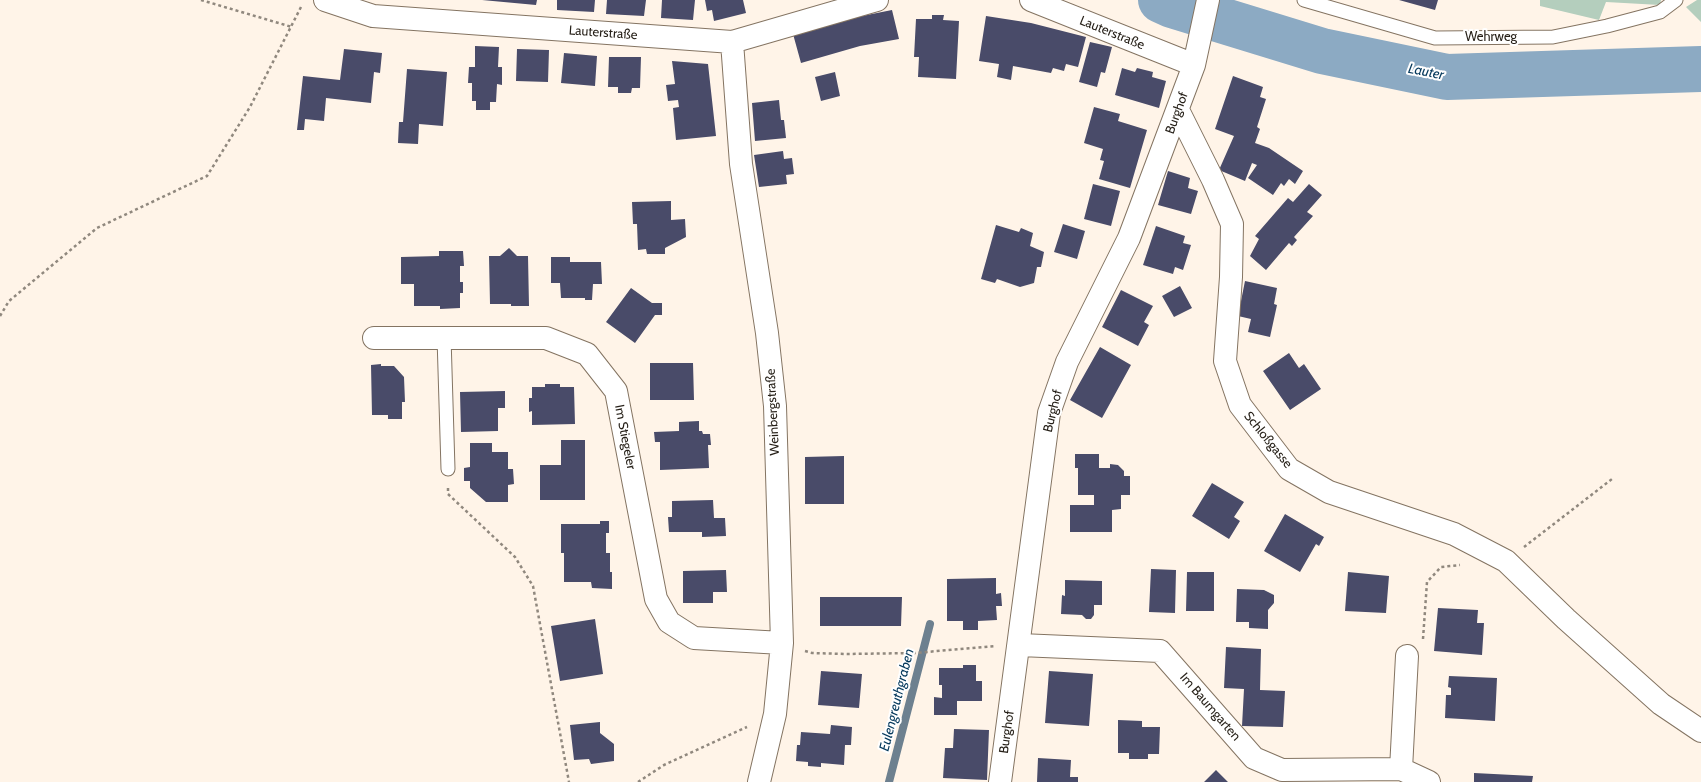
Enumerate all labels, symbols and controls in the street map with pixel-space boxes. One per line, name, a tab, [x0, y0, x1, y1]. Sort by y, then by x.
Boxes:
street label: Lauterstraße	[1077, 13, 1147, 53]
street label: Lauterstraße	[568, 23, 638, 43]
street label: Wehrweg	[1465, 29, 1517, 45]
water label: Lauter	[1407, 60, 1445, 84]
street label: Burghof	[1162, 90, 1192, 136]
street label: Weinbergstraße	[763, 368, 783, 456]
street label: Burghof	[1040, 388, 1066, 434]
street label: Im Stiegeler	[611, 403, 639, 471]
street label: Schloßgasse	[1240, 409, 1296, 471]
water label: Eulengreuthgraben	[876, 647, 918, 753]
street label: Im Baumgarten	[1176, 670, 1244, 744]
street label: Burghof	[996, 709, 1018, 755]

